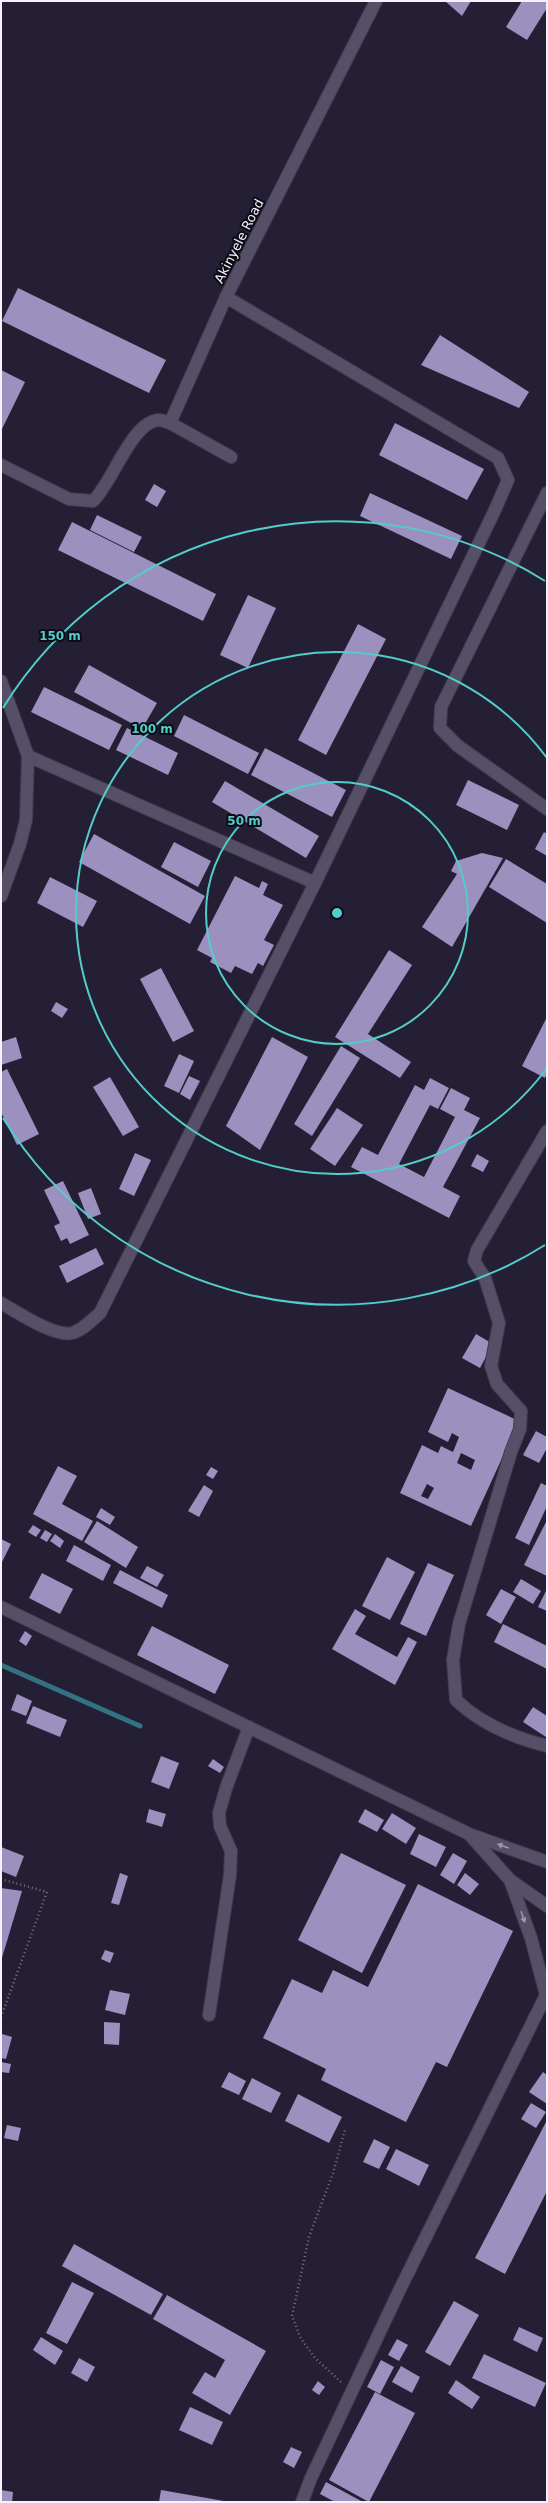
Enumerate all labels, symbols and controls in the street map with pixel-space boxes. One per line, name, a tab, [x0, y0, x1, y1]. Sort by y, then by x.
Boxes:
street label: Akinyele Road	[211, 196, 267, 286]
text: 150 m	[39, 629, 81, 643]
text: 100 m	[131, 722, 173, 736]
text: 50 m	[227, 814, 261, 828]
centre of rings	[330, 906, 344, 920]
one-way arrow	[496, 1843, 508, 1849]
one-way arrow	[521, 1911, 527, 1923]

